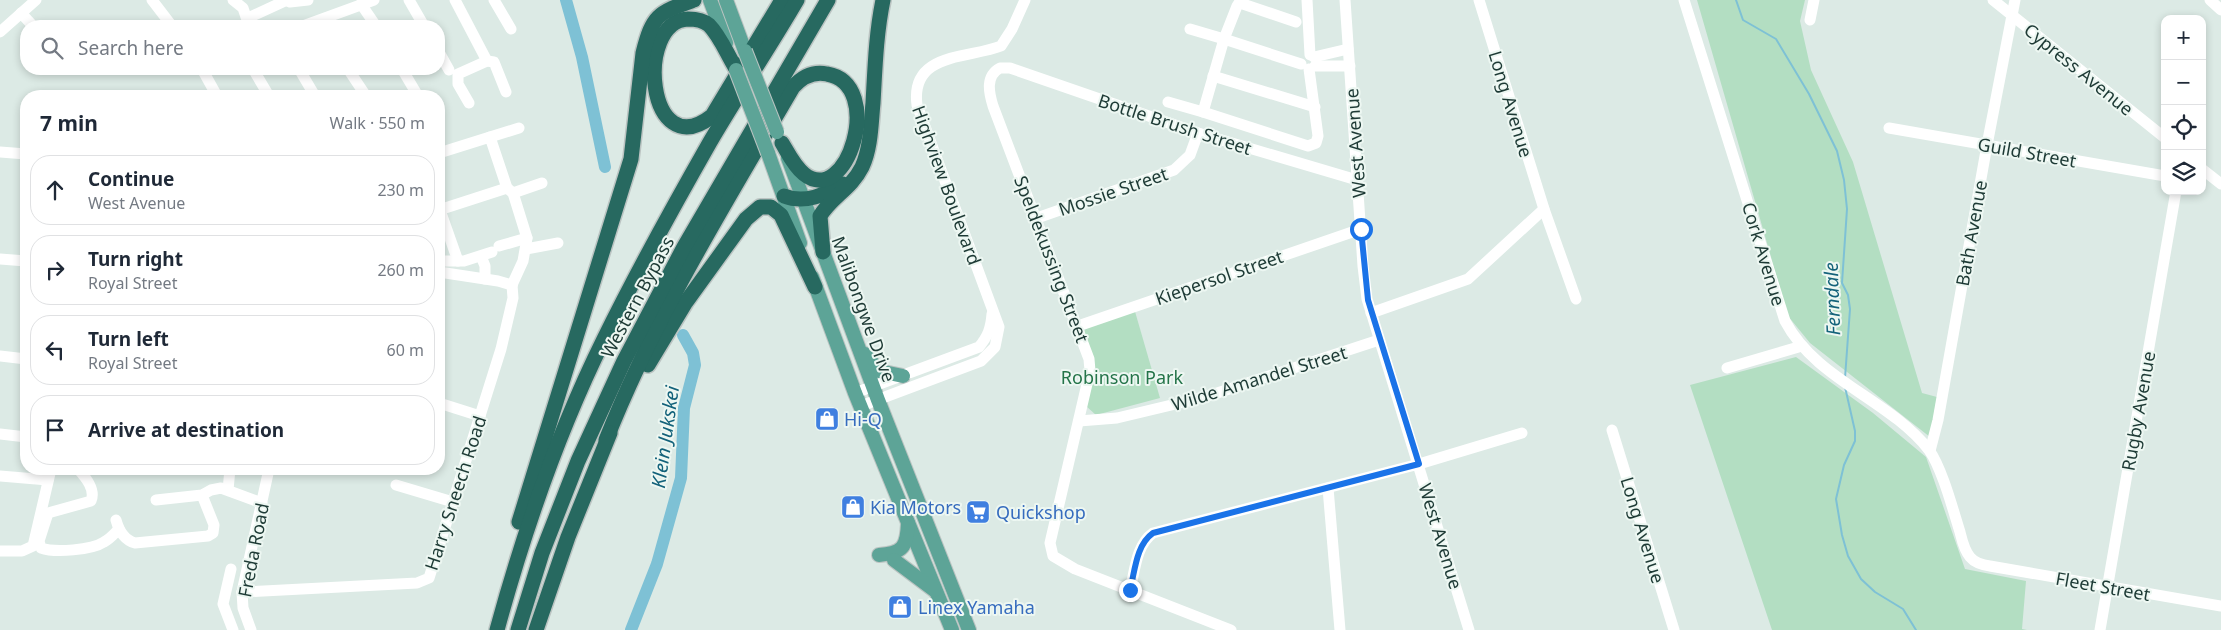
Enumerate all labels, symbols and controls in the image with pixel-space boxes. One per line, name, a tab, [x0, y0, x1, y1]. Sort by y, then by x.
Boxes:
map controls	[2161, 15, 2206, 195]
button: +	[2161, 15, 2206, 60]
street label: Cypress Avenue	[2019, 18, 2139, 120]
search box	[20, 20, 445, 75]
icon: search	[38, 34, 66, 62]
text: Search here	[78, 35, 184, 61]
street label: Long Avenue	[1483, 48, 1539, 160]
button: −	[2161, 60, 2206, 105]
street label: Bottle Brush Street	[1095, 88, 1255, 160]
street label: West Avenue	[1339, 88, 1371, 198]
street label: Highview Boulevard	[907, 102, 987, 268]
button: locate	[2161, 105, 2206, 150]
text: 7 min	[40, 109, 98, 137]
text: Walk · 550 m	[330, 112, 425, 134]
street label: Guild Street	[1976, 132, 2079, 173]
button: layers	[2161, 150, 2206, 195]
street label: Mossie Street	[1055, 161, 1171, 221]
text: Continue	[88, 166, 174, 192]
street label: Speldekussing Street	[1009, 172, 1095, 346]
icon: ahead	[41, 176, 69, 204]
street label: Bath Avenue	[1950, 178, 1992, 288]
text: 230 m	[377, 179, 424, 201]
text: West Avenue	[88, 192, 185, 214]
street label: Cork Avenue	[1737, 199, 1791, 309]
route start	[1350, 218, 1373, 241]
street label: Western Bypass	[595, 232, 679, 362]
street label: Malibongwe Drive	[826, 233, 902, 385]
street label: Kiepersol Street	[1152, 244, 1287, 310]
text: Turn right	[88, 246, 183, 272]
icon: right	[41, 256, 69, 284]
text: 260 m	[377, 259, 424, 281]
water label: Ferndale	[1818, 262, 1846, 336]
text: Royal Street	[88, 272, 177, 294]
text: Turn left	[88, 326, 169, 352]
icon: left	[41, 336, 69, 364]
text: 60 m	[387, 339, 424, 361]
street label: Wilde Amandel Street	[1168, 340, 1350, 416]
street label: Rugby Avenue	[2116, 349, 2160, 473]
text: Royal Street	[88, 352, 177, 374]
park label: Robinson Park	[1061, 365, 1184, 389]
water label: Klein Jukskei	[645, 383, 685, 490]
shop icon: Hi-Q	[814, 406, 840, 432]
place label: Hi-Q	[844, 407, 882, 431]
street label: Harry Sneech Road	[419, 413, 491, 573]
icon: arrive	[41, 416, 69, 444]
text: Arrive at destination	[88, 417, 284, 443]
street label: Long Avenue	[1615, 474, 1671, 586]
street label: West Avenue	[1414, 480, 1468, 592]
shop icon: Kia Motors	[840, 494, 866, 520]
place label: Kia Motors	[870, 495, 961, 519]
supermarket icon: Quickshop	[965, 499, 991, 525]
place label: Quickshop	[996, 500, 1086, 524]
street label: Freda Road	[232, 501, 274, 599]
street label: Fleet Street	[2054, 566, 2153, 606]
route end	[1119, 579, 1142, 602]
shop icon: Linex Yamaha	[887, 594, 913, 620]
place label: Linex Yamaha	[918, 595, 1035, 619]

